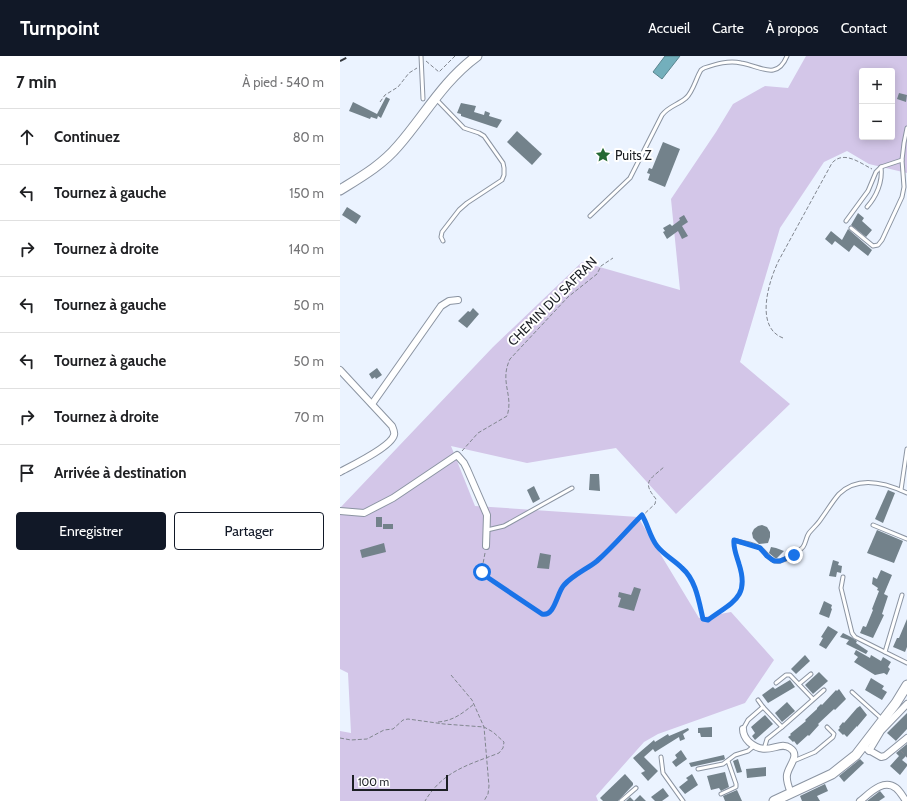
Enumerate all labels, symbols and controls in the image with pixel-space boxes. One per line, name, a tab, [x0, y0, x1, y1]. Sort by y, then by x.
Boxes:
text: Turnpoint	[20, 17, 99, 40]
text: Accueil	[648, 19, 690, 37]
text: Carte	[712, 19, 744, 37]
text: À propos	[766, 19, 819, 37]
text: Contact	[841, 19, 887, 37]
map controls	[859, 68, 895, 140]
button: +	[859, 68, 895, 104]
text: 7 min	[16, 72, 57, 92]
text: À pied · 540 m	[242, 74, 324, 90]
button: −	[859, 104, 895, 140]
icon: ahead	[16, 126, 38, 148]
text: Continuez	[54, 128, 120, 146]
text: 80 m	[293, 129, 324, 145]
place icon: Puits Z	[594, 146, 612, 164]
place label: Puits Z	[615, 147, 653, 163]
icon: left	[16, 182, 38, 204]
text: Tournez à gauche	[54, 184, 166, 202]
text: 150 m	[289, 185, 324, 201]
icon: right	[16, 238, 38, 260]
text: Tournez à droite	[54, 240, 159, 258]
text: 140 m	[289, 241, 324, 257]
street label: CHEMIN DU SAFRAN	[504, 253, 600, 349]
icon: left	[16, 294, 38, 316]
text: Tournez à gauche	[54, 296, 166, 314]
text: 50 m	[294, 297, 324, 313]
icon: left	[16, 350, 38, 372]
text: Tournez à gauche	[54, 352, 166, 370]
text: 50 m	[294, 353, 324, 369]
icon: right	[16, 406, 38, 428]
text: Tournez à droite	[54, 408, 159, 426]
text: 70 m	[294, 409, 324, 425]
icon: arrive	[16, 462, 38, 484]
text: Arrivée à destination	[54, 464, 186, 482]
button: Enregistrer	[16, 512, 166, 550]
button: Partager	[174, 512, 324, 550]
route end	[785, 546, 803, 564]
route start	[473, 563, 491, 581]
scale bar	[352, 773, 448, 792]
text: 100 m	[358, 775, 389, 789]

